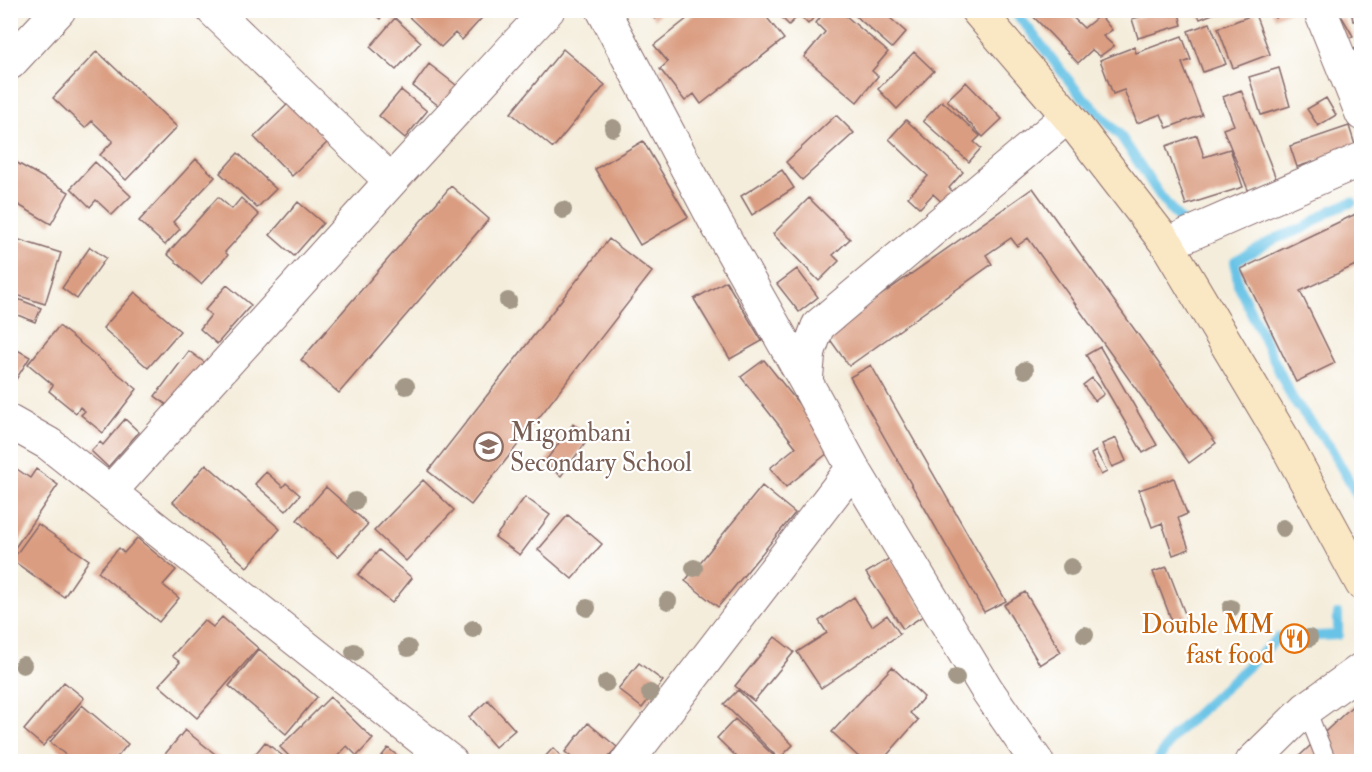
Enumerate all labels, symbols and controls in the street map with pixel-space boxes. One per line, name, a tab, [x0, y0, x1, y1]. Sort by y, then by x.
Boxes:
place label: Migombani Secondary School	[510, 417, 692, 479]
school or university icon: Migombani Secondary School	[473, 431, 505, 463]
place label: Double MM fast food	[1141, 609, 1274, 671]
restaurant icon: Double MM fast food	[1279, 623, 1311, 655]

